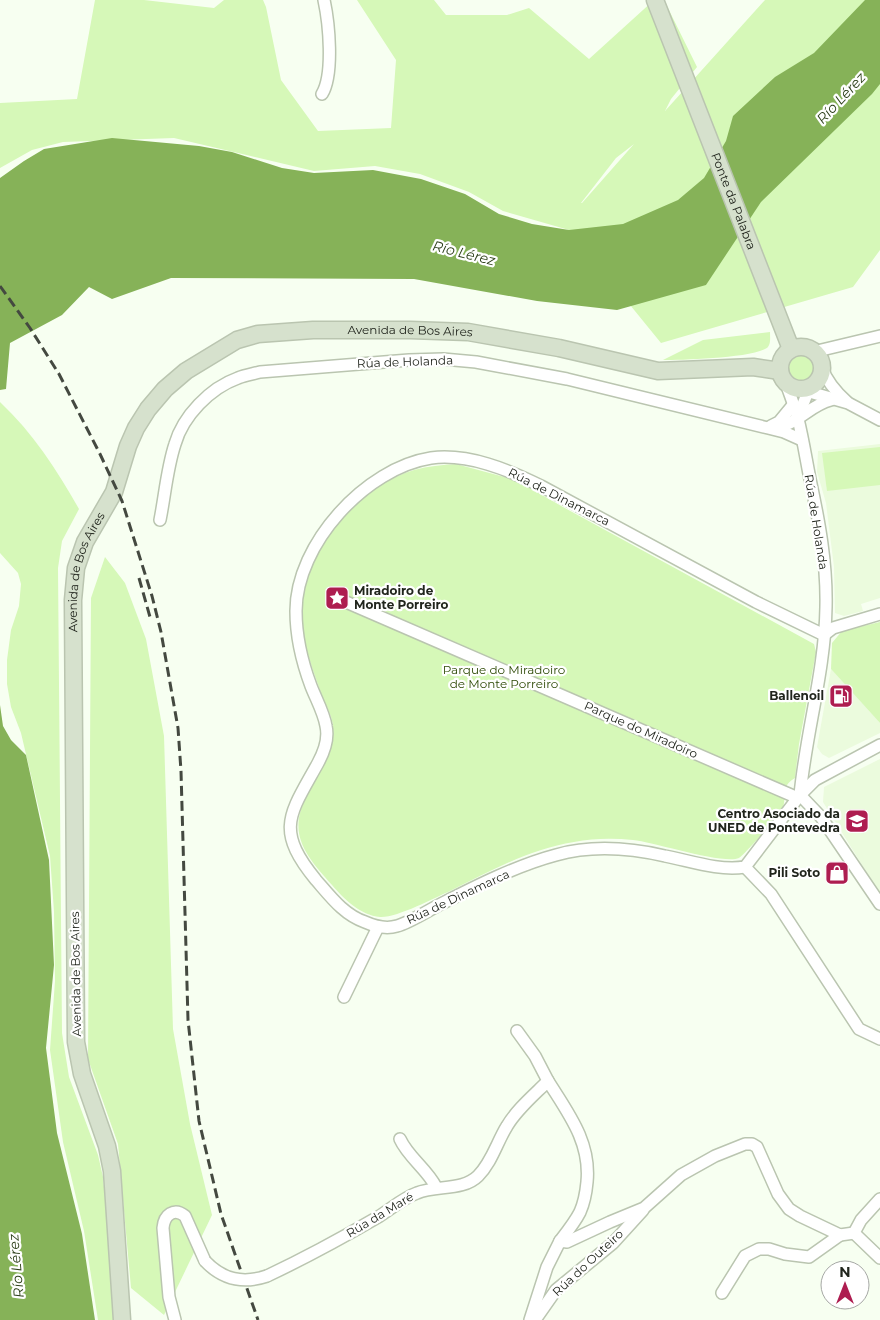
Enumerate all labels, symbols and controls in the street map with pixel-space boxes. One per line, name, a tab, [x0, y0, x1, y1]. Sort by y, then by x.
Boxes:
water label: Río Lérez	[813, 68, 870, 128]
street label: Ponte da Palabra	[708, 150, 760, 252]
water label: Río Lérez	[431, 237, 498, 270]
street label: Avenida de Bos Aires	[347, 322, 474, 340]
street label: Rúa de Holanda	[357, 352, 453, 371]
street label: Rúa de Dinamarca	[506, 464, 613, 529]
street label: Rúa de Holanda	[802, 473, 831, 571]
street label: Avenida de Bos Aires	[65, 509, 108, 632]
place label: Miradoiro de Monte Porreiro	[354, 583, 449, 612]
place icon: Miradoiro de Monte Porreiro	[324, 585, 350, 611]
park label: Parque do Miradoiro de Monte Porreiro	[443, 662, 565, 691]
fuel station icon: Ballenoil	[828, 683, 854, 709]
place label: Ballenoil	[769, 688, 824, 703]
street label: Parque do Miradoiro	[582, 698, 700, 761]
place label: Centro Asociado da UNED de Pontevedra	[708, 806, 840, 835]
school or university icon: Centro Asociado da UNED de Pontevedra	[844, 808, 870, 834]
shop icon: Pili Soto	[824, 860, 850, 886]
place label: Pili Soto	[769, 865, 820, 880]
street label: Rúa de Dinamarca	[404, 866, 512, 927]
street label: Avenida de Bos Aires	[67, 911, 84, 1037]
street label: Rúa da Maré	[343, 1189, 416, 1241]
street label: Rúa do Outeiro	[549, 1226, 626, 1299]
water label: Río Lérez	[4, 1233, 28, 1299]
north arrow	[820, 1260, 870, 1310]
text: N	[839, 1263, 851, 1281]

